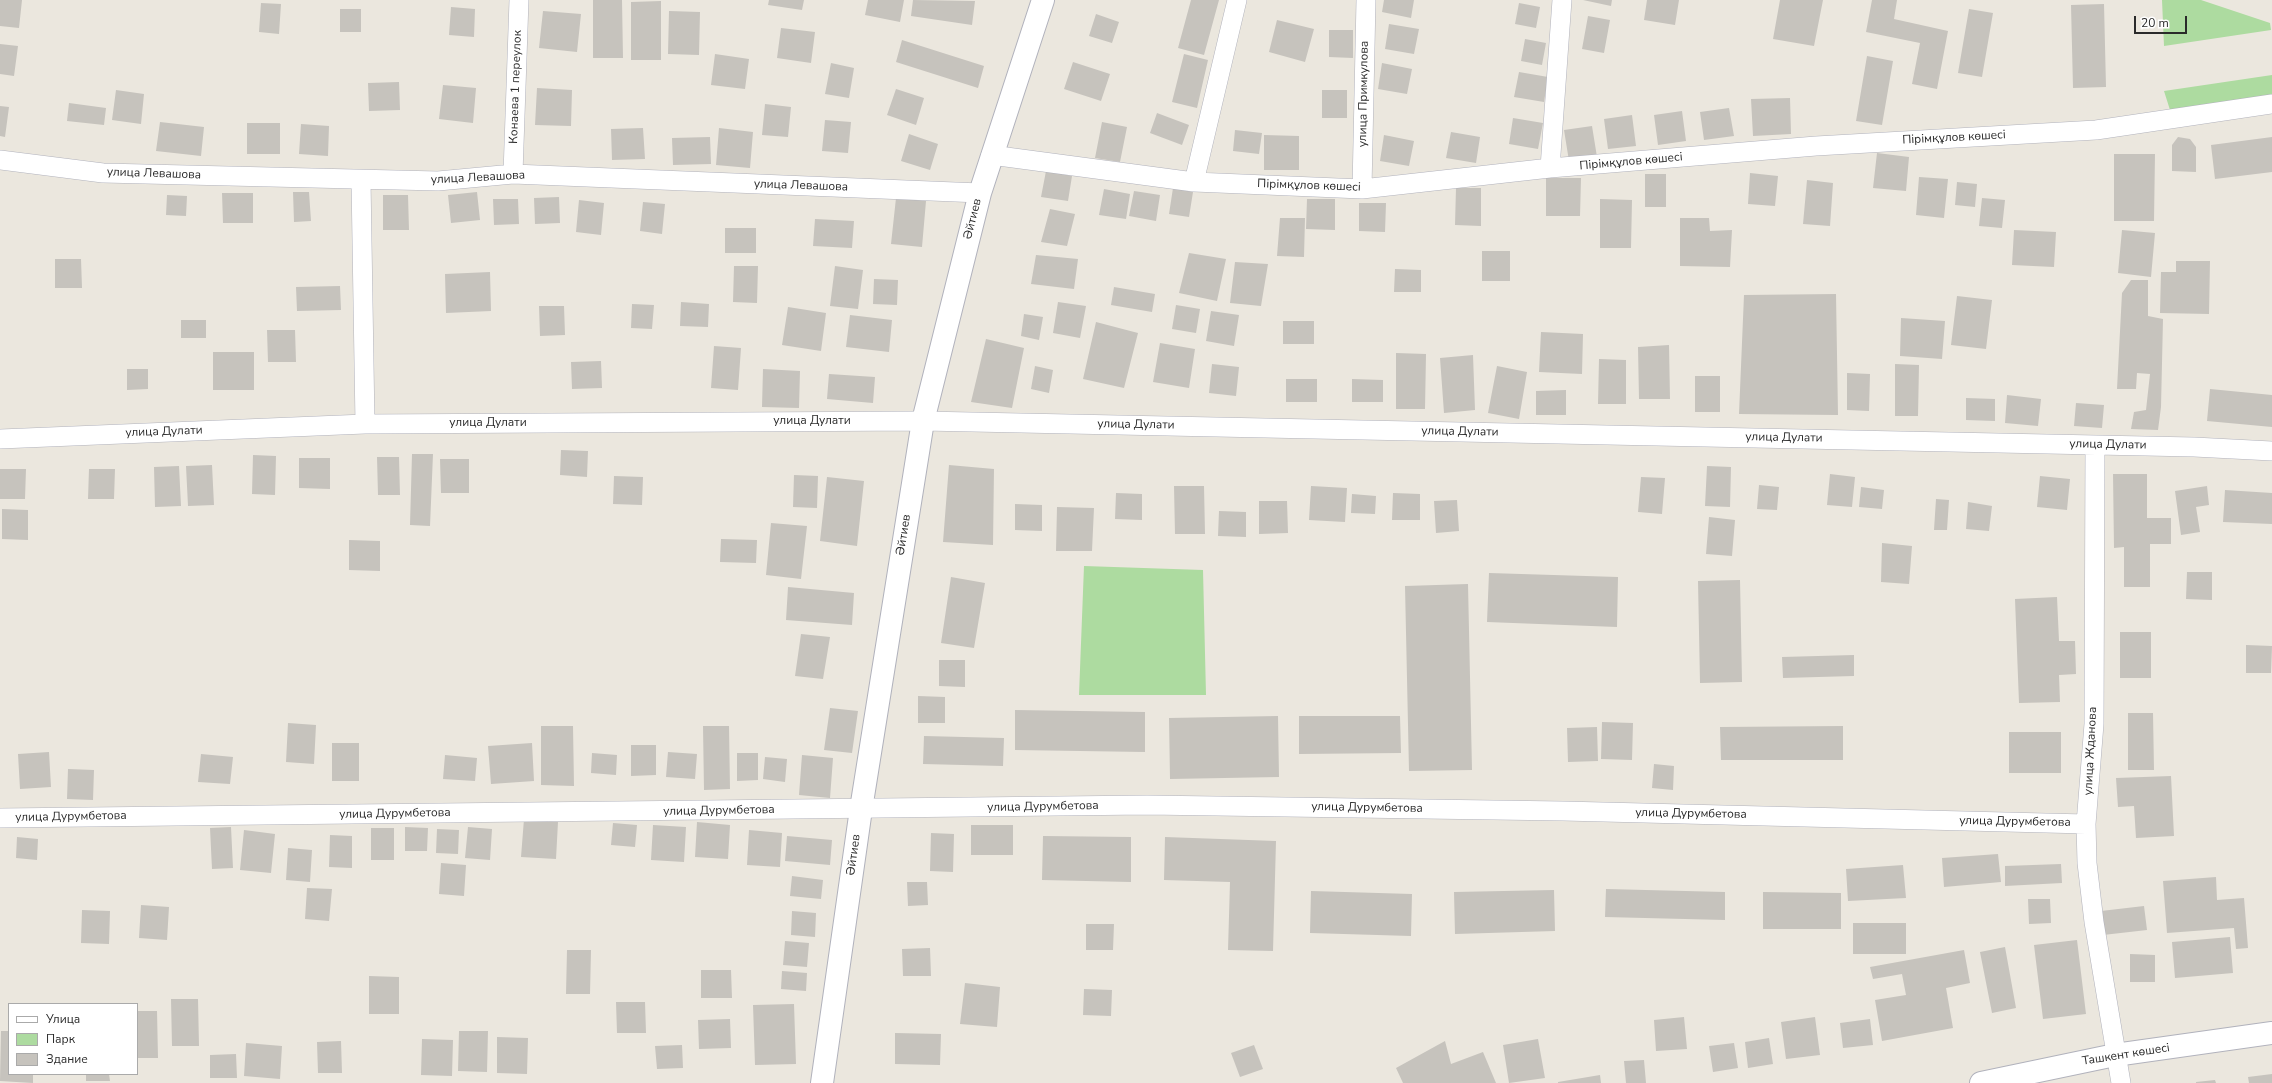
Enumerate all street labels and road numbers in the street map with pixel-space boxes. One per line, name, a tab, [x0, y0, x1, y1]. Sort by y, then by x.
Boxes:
street label: Конаева 1 переулок	[507, 30, 525, 144]
street label: улица Примкулова	[1356, 41, 1372, 147]
street label: Пірімқұлов көшесі	[1902, 128, 2006, 148]
street label: Пірімқұлов көшесі	[1579, 150, 1683, 174]
street label: улица Левашова	[107, 165, 201, 183]
street label: улица Левашова	[430, 168, 526, 188]
street label: улица Левашова	[754, 177, 848, 195]
street label: Пірімқұлов көшесі	[1257, 177, 1361, 195]
street label: Әйтиев	[961, 197, 985, 241]
street label: улица Дулати	[773, 414, 851, 428]
street label: улица Дулати	[449, 416, 527, 430]
street label: улица Дулати	[1097, 417, 1175, 433]
street label: улица Дулати	[125, 423, 203, 441]
street label: улица Дулати	[1421, 424, 1499, 440]
street label: улица Дулати	[1745, 430, 1823, 446]
street label: улица Дулати	[2069, 437, 2147, 453]
street label: Әйтиев	[894, 513, 914, 557]
street label: улица Жданова	[2081, 706, 2101, 796]
street label: улица Дурумбетова	[987, 799, 1099, 815]
street label: улица Дурумбетова	[1311, 800, 1423, 816]
street label: улица Дурумбетова	[663, 803, 775, 819]
street label: улица Дурумбетова	[339, 806, 451, 822]
street label: улица Дурумбетова	[1635, 806, 1747, 822]
street label: улица Дурумбетова	[15, 809, 127, 825]
street label: улица Дурумбетова	[1959, 814, 2071, 830]
street label: Әйтиев	[844, 833, 864, 877]
street label: Ташкент көшесі	[2081, 1041, 2171, 1069]

